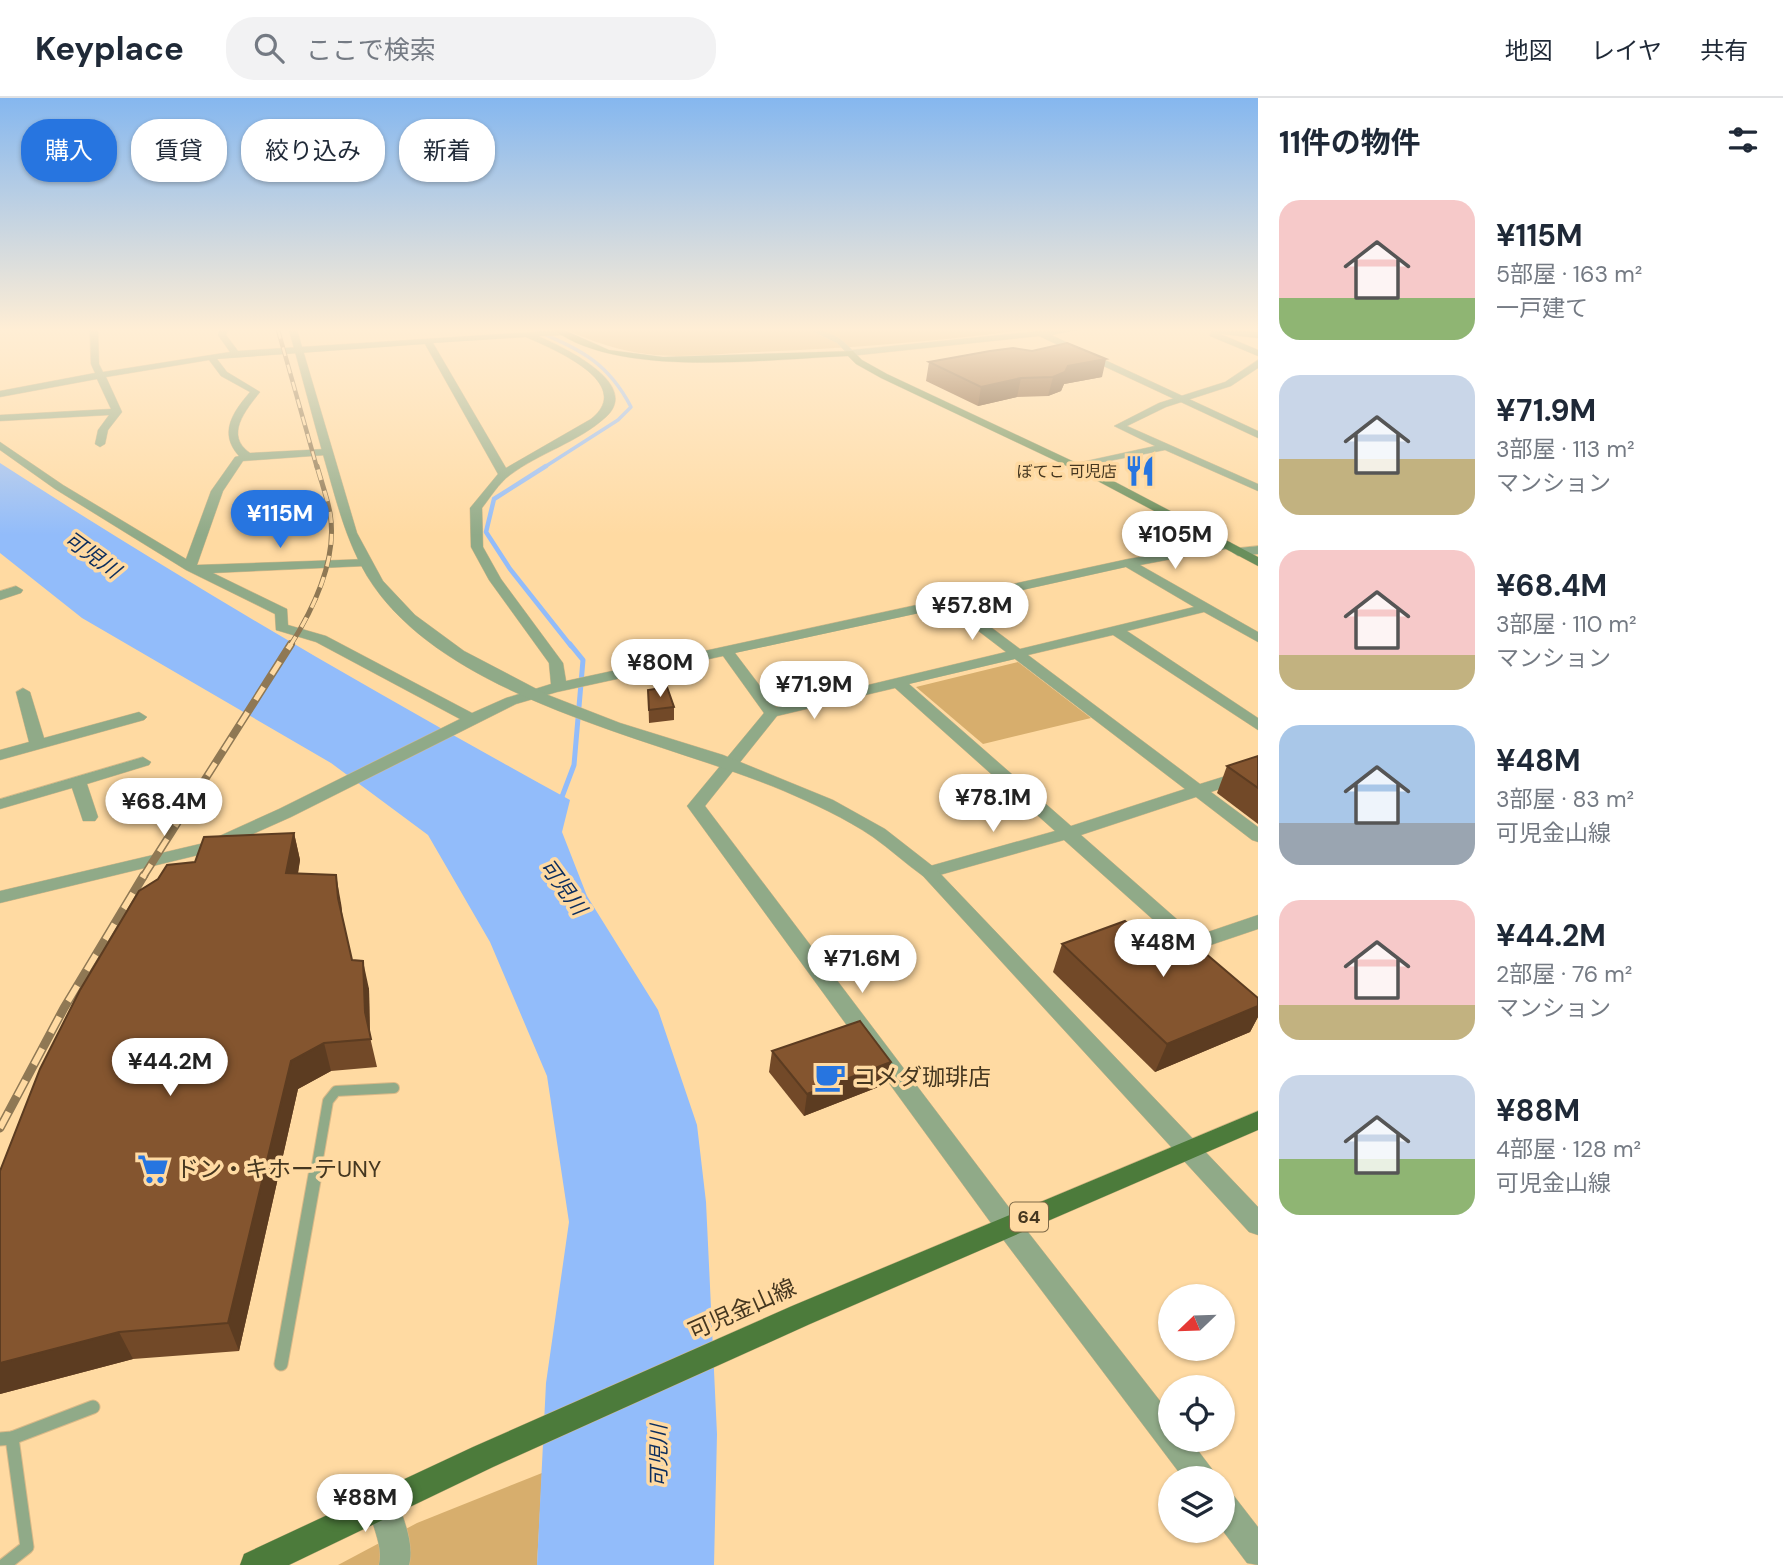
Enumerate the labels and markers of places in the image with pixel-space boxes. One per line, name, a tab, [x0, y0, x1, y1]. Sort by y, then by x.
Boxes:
restaurant icon: ぼてこ 可児店	[1123, 454, 1157, 488]
place label: ぼてこ 可児店	[1017, 461, 1117, 482]
pin: ¥115M	[231, 490, 329, 550]
pin: ¥105M	[1126, 512, 1224, 571]
pin: ¥57.8M	[915, 582, 1029, 642]
pin: ¥80M	[619, 640, 701, 699]
pin: ¥71.9M	[757, 662, 871, 721]
pin: ¥78.1M	[936, 774, 1050, 834]
pin: ¥68.4M	[107, 778, 221, 838]
pin: ¥48M	[1122, 920, 1204, 979]
pin: ¥71.6M	[805, 936, 919, 995]
pin: ¥44.2M	[113, 1038, 227, 1098]
cafe icon: コメダ珈琲店	[813, 1060, 847, 1094]
place label: コメダ珈琲店	[853, 1062, 991, 1092]
supermarket icon: ドン・キホーテUNY	[136, 1152, 170, 1186]
place label: ドン・キホーテUNY	[176, 1154, 381, 1184]
pin: ¥88M	[324, 1474, 406, 1534]

